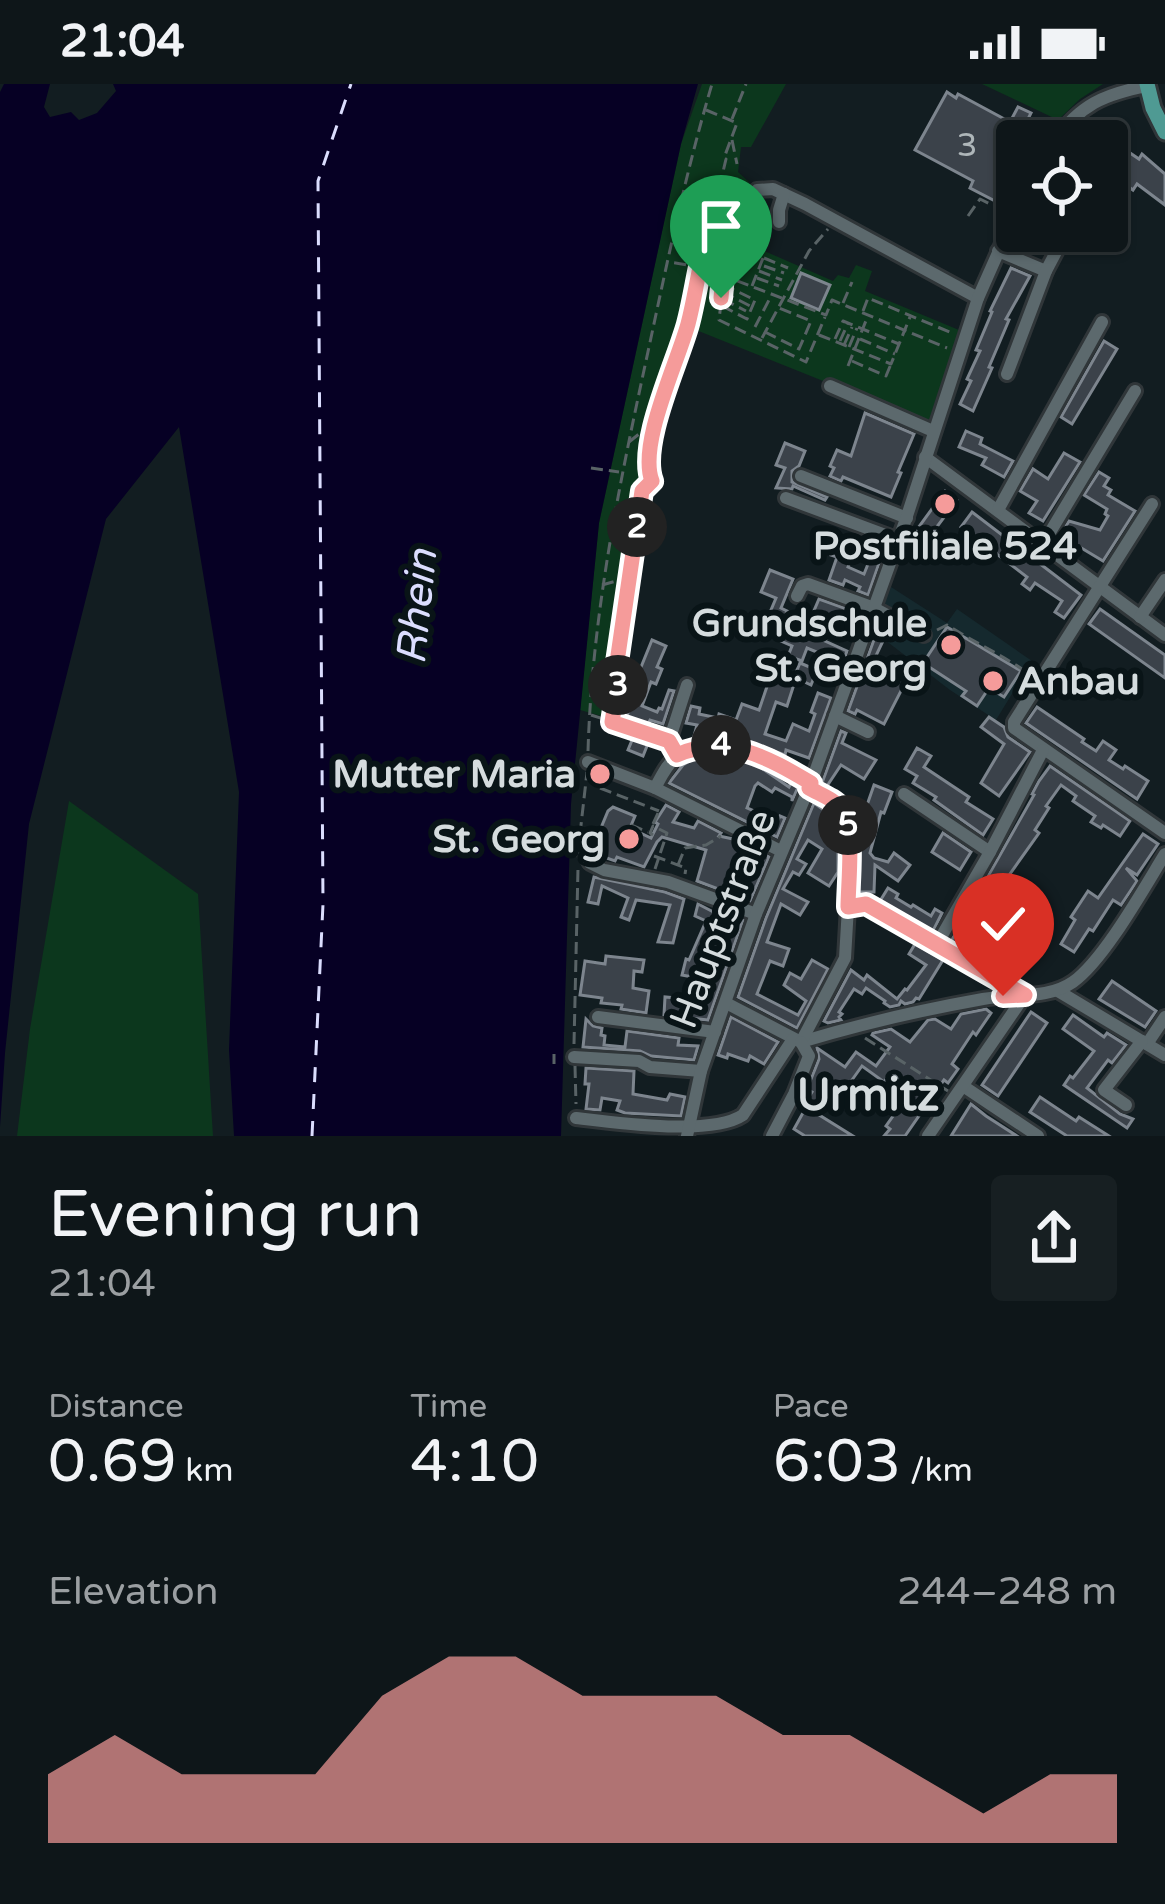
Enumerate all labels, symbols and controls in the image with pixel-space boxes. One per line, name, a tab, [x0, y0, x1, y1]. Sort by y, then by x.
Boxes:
text: 21:04	[60, 15, 185, 69]
map controls	[996, 120, 1128, 252]
button: locate	[996, 120, 1128, 252]
house number: 3	[957, 126, 977, 165]
pin	[670, 175, 772, 298]
icon: arrive	[688, 193, 754, 259]
marker: Postfiliale 524	[932, 491, 958, 517]
pin: 2	[607, 497, 667, 557]
text: 2	[627, 507, 647, 546]
place label: Postfiliale 524	[813, 523, 1077, 570]
water label: Rhein	[386, 546, 449, 667]
place label: Grundschule St. Georg	[692, 600, 927, 692]
marker: Grundschule St. Georg	[938, 632, 964, 658]
pin: 3	[588, 655, 648, 715]
place label: Anbau	[1017, 658, 1140, 705]
text: 3	[608, 665, 628, 704]
marker: Anbau	[980, 668, 1006, 694]
pin: 4	[691, 715, 751, 775]
text: 4	[711, 725, 731, 764]
place label: Mutter Maria	[332, 751, 576, 798]
marker: Mutter Maria	[587, 761, 613, 787]
pin: 5	[818, 795, 878, 855]
street label: Hauptstraße	[660, 803, 786, 1035]
text: 5	[838, 805, 858, 844]
place label: St. Georg	[432, 816, 605, 863]
marker: St. Georg	[616, 826, 642, 852]
pin	[952, 873, 1054, 996]
icon: check	[970, 891, 1036, 957]
district label: Urmitz	[797, 1069, 939, 1123]
text: Evening run	[48, 1175, 422, 1255]
button: share	[991, 1175, 1117, 1301]
text: 21:04	[48, 1260, 156, 1307]
text: Distance	[48, 1387, 184, 1426]
text: Time	[410, 1387, 487, 1426]
text: Pace	[773, 1387, 849, 1426]
text: 0.69	[48, 1426, 177, 1498]
text: 4:10	[410, 1426, 539, 1498]
text: 6:03	[773, 1426, 901, 1498]
text: km	[177, 1451, 234, 1490]
text: /km	[901, 1451, 973, 1490]
text: Elevation	[48, 1568, 218, 1615]
text: 244–248 m	[897, 1568, 1117, 1615]

